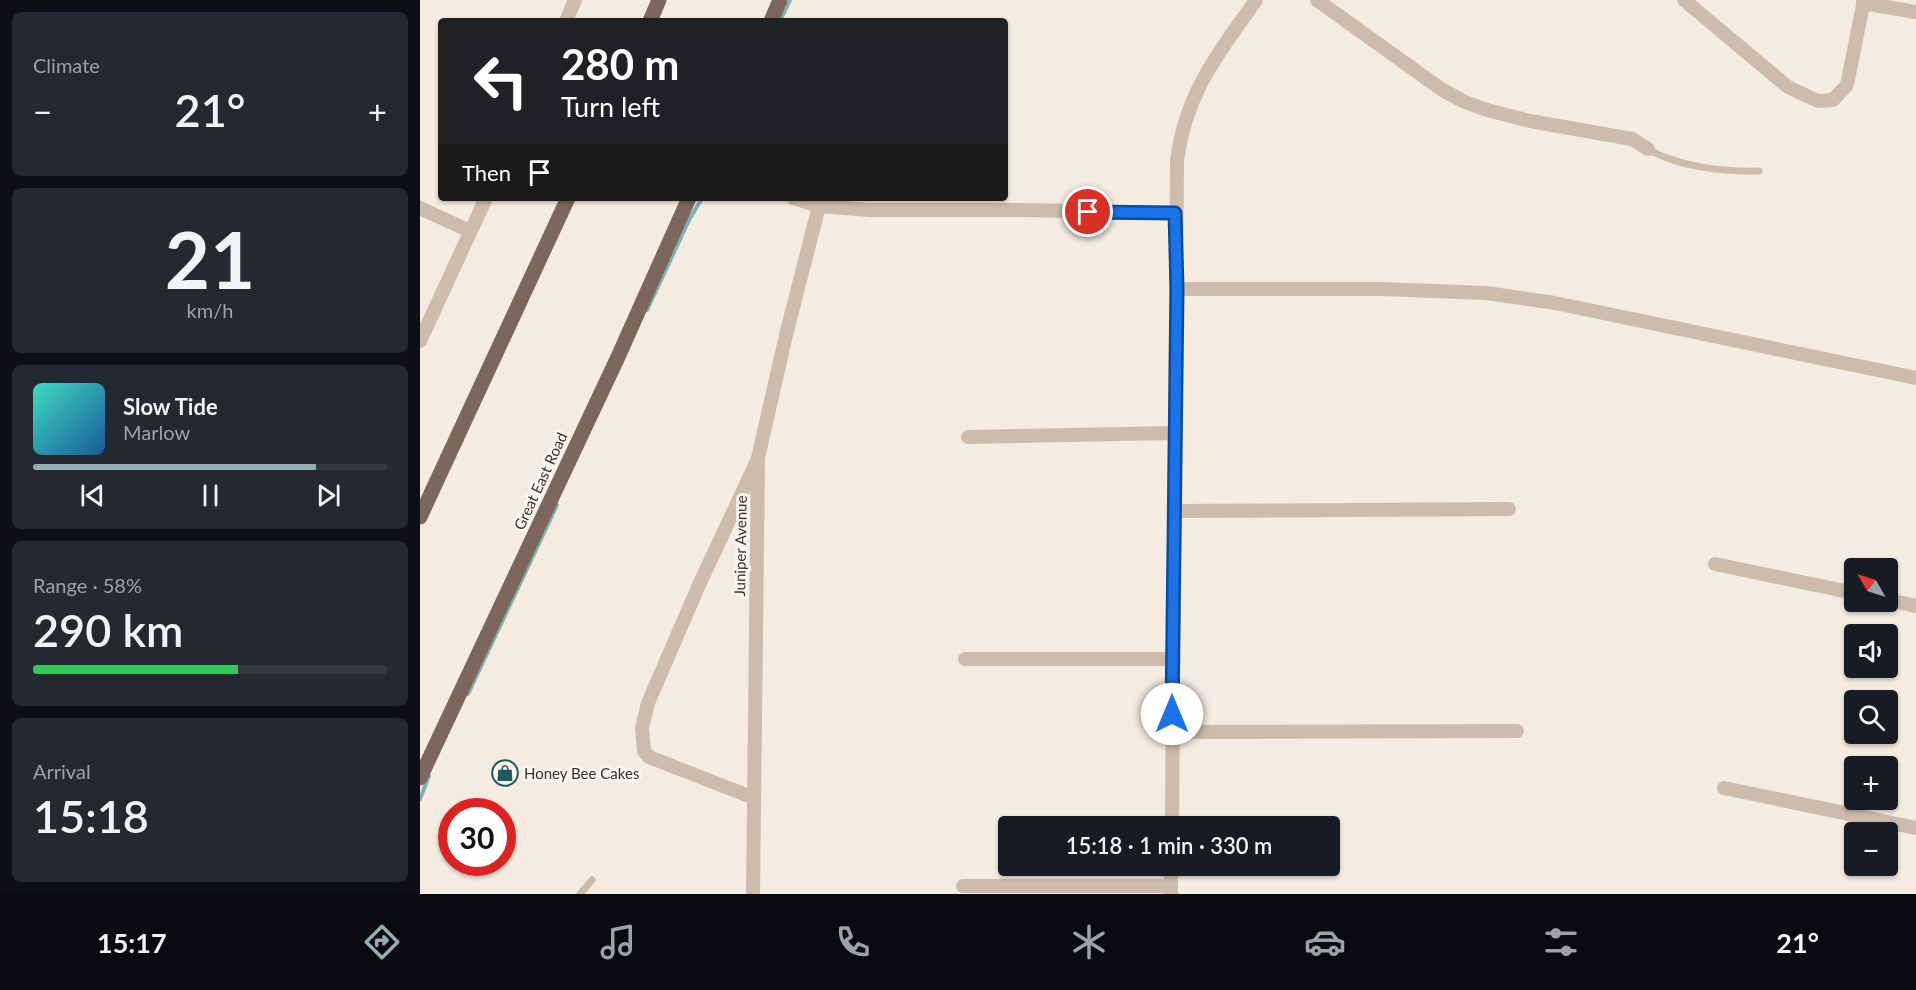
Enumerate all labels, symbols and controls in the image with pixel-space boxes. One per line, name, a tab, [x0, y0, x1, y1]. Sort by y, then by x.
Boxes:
text: 280 m	[561, 39, 679, 89]
icon: left	[462, 42, 540, 120]
text: Climate	[33, 53, 100, 77]
text: 21°	[175, 83, 245, 137]
text: Turn left	[561, 90, 660, 123]
text: −	[33, 91, 52, 131]
text: +	[368, 91, 387, 131]
icon: arrive	[523, 156, 556, 189]
text: Then	[462, 159, 511, 186]
pin	[1062, 186, 1113, 237]
icon: arrive	[1071, 195, 1104, 228]
text: 21	[165, 212, 255, 306]
text: km/h	[187, 298, 233, 322]
text: Slow Tide	[123, 393, 218, 420]
text: Marlow	[123, 420, 190, 444]
street label: Great East Road	[510, 429, 570, 533]
icon: previous	[76, 479, 109, 512]
icon: pause	[194, 479, 227, 512]
icon: next	[312, 479, 345, 512]
street label: Juniper Avenue	[730, 495, 750, 597]
north arrow	[1844, 558, 1898, 612]
map controls	[1844, 558, 1898, 876]
text: Range · 58%	[33, 573, 142, 597]
text: 290 km	[33, 603, 183, 657]
button: sound	[1844, 624, 1898, 678]
position arrow	[1140, 682, 1204, 746]
button: search	[1844, 690, 1898, 744]
button: +	[1844, 756, 1898, 810]
shop icon: Honey Bee Cakes	[490, 758, 520, 788]
text: Arrival	[33, 759, 91, 783]
place label: Honey Bee Cakes	[524, 764, 639, 782]
text: 15:18	[33, 789, 149, 843]
speed limit sign: 30	[438, 798, 516, 876]
button: −	[1844, 822, 1898, 876]
text: 15:18 · 1 min · 330 m	[1066, 832, 1272, 859]
icon: directions	[361, 921, 403, 963]
icon: music	[597, 921, 639, 963]
icon: phone	[832, 921, 874, 963]
icon: climate	[1068, 921, 1110, 963]
icon: car	[1304, 921, 1346, 963]
icon: filters	[1540, 921, 1582, 963]
text: 15:17	[97, 926, 167, 959]
text: 21°	[1776, 926, 1819, 959]

